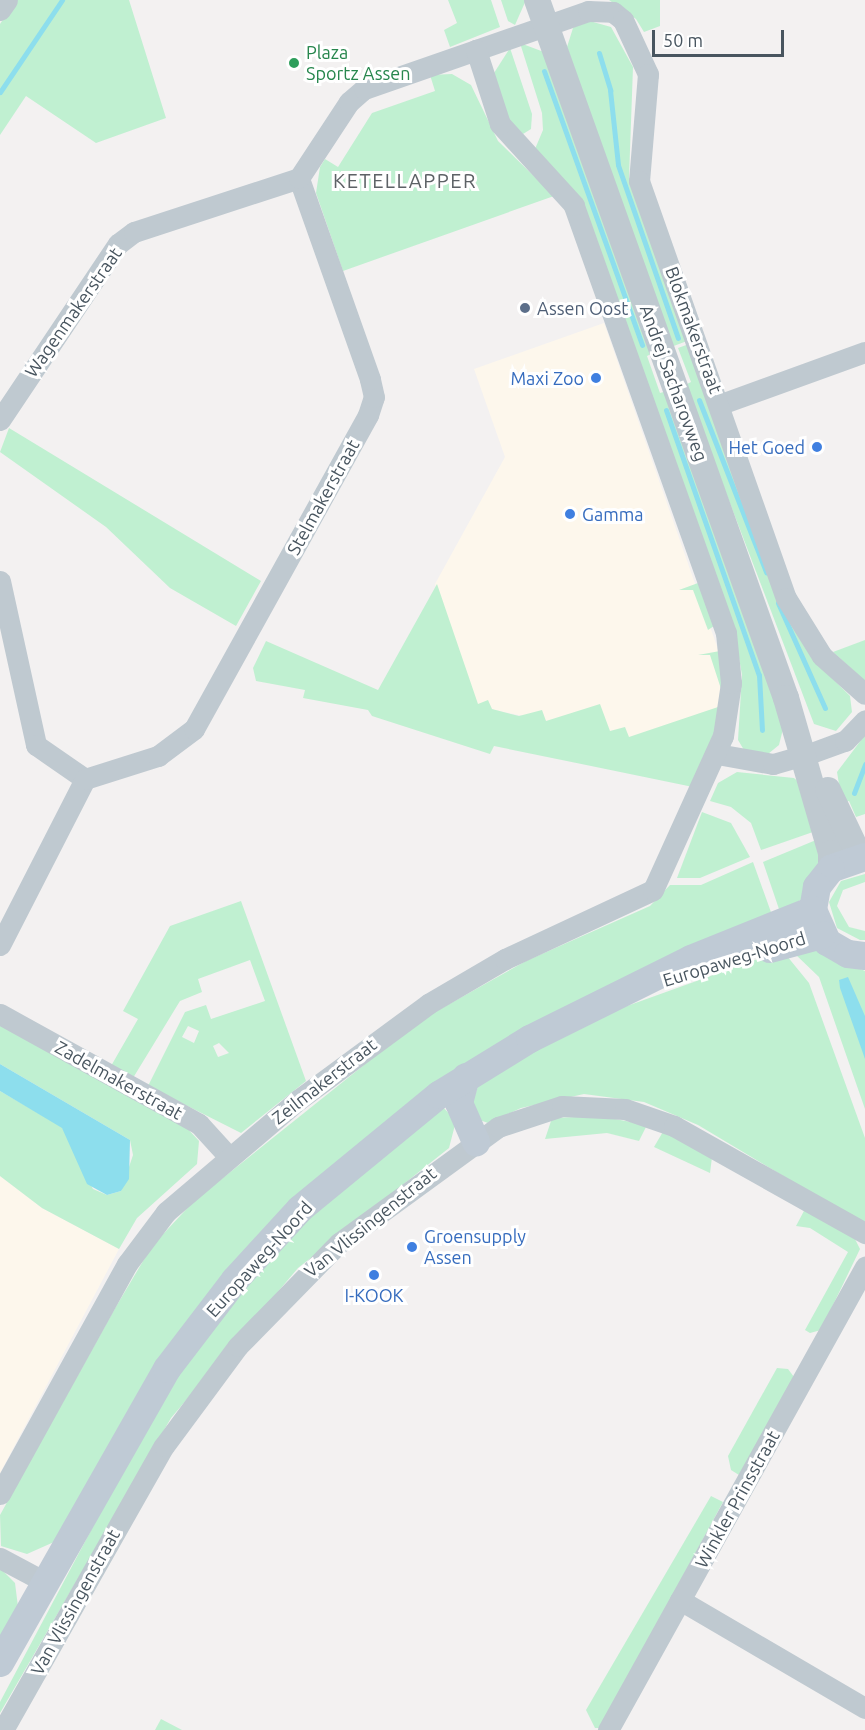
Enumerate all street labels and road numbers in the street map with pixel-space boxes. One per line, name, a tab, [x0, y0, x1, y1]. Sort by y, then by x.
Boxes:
street label: Wagenmakerstraat	[20, 243, 126, 381]
street label: Blokmakerstraat	[661, 264, 727, 396]
street label: Andrej Sacharovweg	[636, 302, 712, 464]
street label: Stelmakerstraat	[282, 435, 364, 559]
street label: Europaweg-Noord	[660, 927, 808, 991]
street label: Zeilmakerstraat	[267, 1033, 381, 1129]
street label: Zadelmakerstraat	[52, 1036, 186, 1124]
street label: Van Vlissingenstraat	[300, 1162, 440, 1282]
street label: Europaweg-Noord	[201, 1197, 317, 1321]
street label: Winkler Prinsstraat	[690, 1427, 784, 1571]
street label: Van Vlissingenstraat	[26, 1525, 124, 1679]

